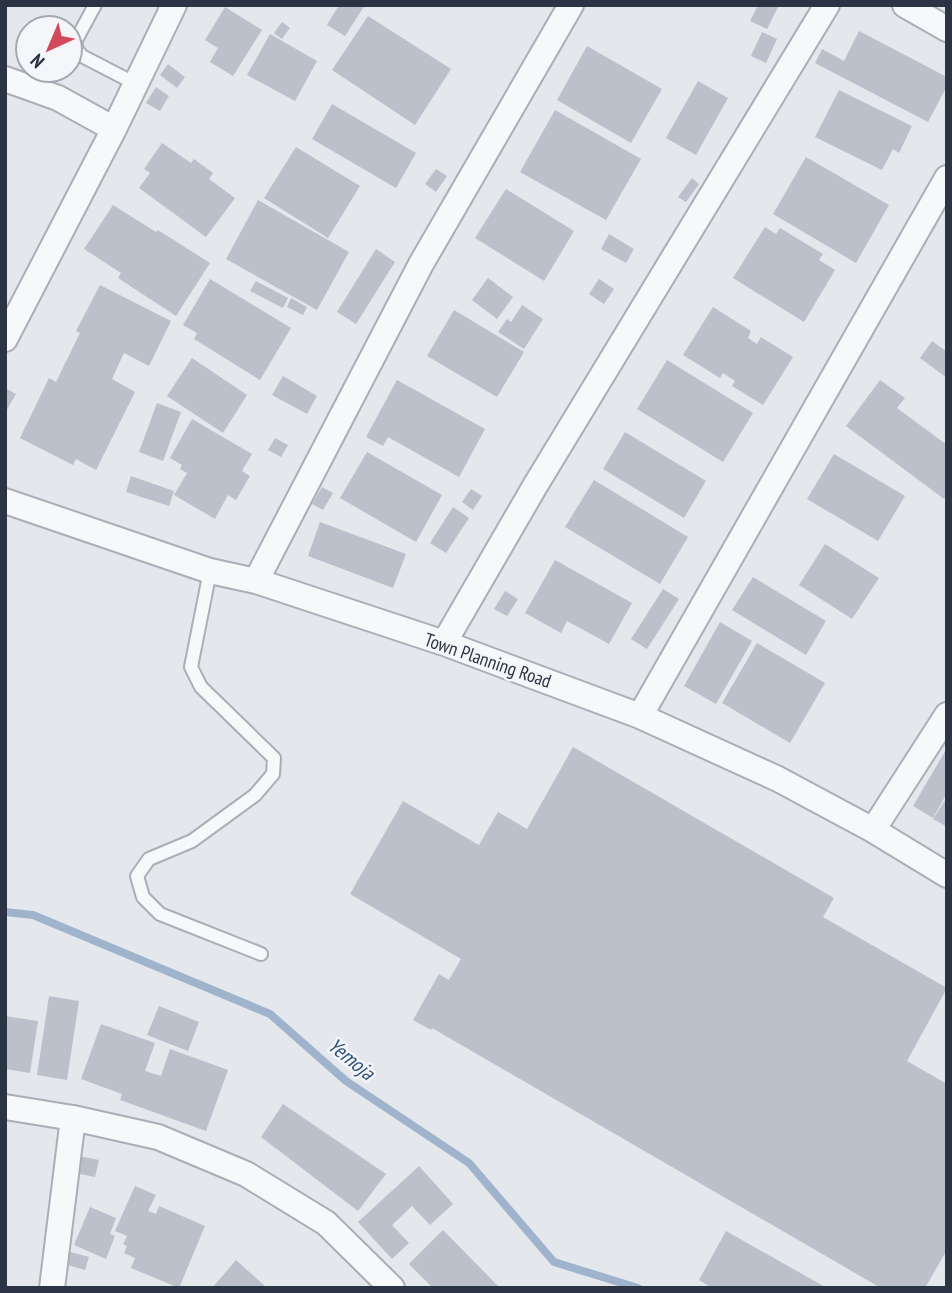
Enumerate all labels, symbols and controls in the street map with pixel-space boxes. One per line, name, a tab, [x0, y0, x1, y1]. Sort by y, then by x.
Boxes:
north arrow	[14, 14, 84, 84]
text: N	[25, 49, 49, 73]
street label: Town Planning Road	[421, 627, 555, 693]
water label: Yemoja	[322, 1032, 381, 1087]

